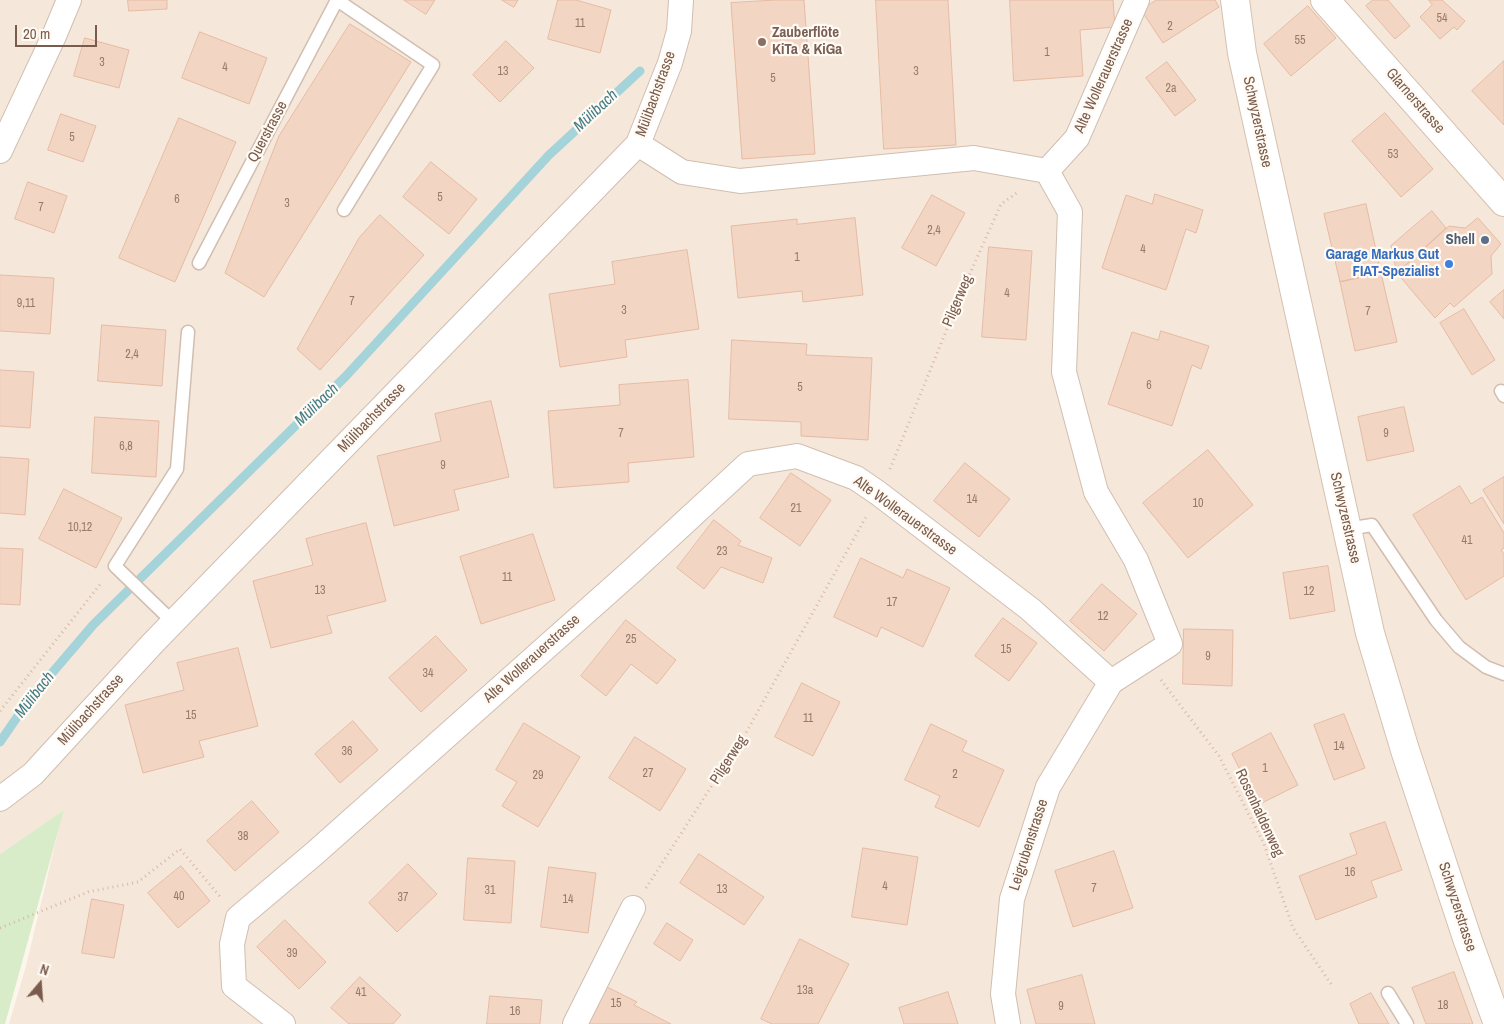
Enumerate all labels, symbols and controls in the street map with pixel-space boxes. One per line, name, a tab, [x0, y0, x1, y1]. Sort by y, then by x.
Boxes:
house number: 54	[1437, 12, 1447, 26]
scale bar	[18, 15, 100, 47]
street label: Alte Wollerauerstrasse	[1071, 16, 1137, 136]
house number: 11	[575, 17, 585, 31]
house number: 2	[1167, 20, 1173, 34]
text: 20 m	[23, 23, 50, 44]
place label: Zauberflöte KiTa & KiGa	[772, 24, 842, 59]
house number: 55	[1295, 34, 1305, 48]
marker: Zauberflöte KiTa & KiGa	[756, 36, 768, 48]
house number: 1	[1044, 46, 1050, 60]
street label: Mülibachstrasse	[632, 49, 680, 139]
house number: 3	[99, 56, 105, 70]
house number: 4	[222, 61, 228, 75]
house number: 13	[498, 65, 508, 79]
house number: 3	[913, 65, 919, 79]
street label: Glarnerstrasse	[1382, 65, 1448, 137]
house number: 5	[770, 72, 776, 86]
street label: Schwyzerstrasse	[1239, 75, 1275, 169]
house number: 2a	[1166, 82, 1176, 96]
water label: Mülibach	[570, 86, 622, 136]
street label: Querstrasse	[244, 98, 292, 166]
house number: 5	[69, 131, 75, 145]
house number: 53	[1388, 148, 1398, 162]
house number: 5	[437, 191, 443, 205]
house number: 6	[174, 193, 180, 207]
house number: 3	[284, 197, 290, 211]
house number: 7	[38, 201, 44, 215]
house number: 2,4	[927, 224, 941, 238]
place label: Shell	[1446, 231, 1475, 249]
marker: Shell	[1479, 234, 1491, 246]
house number: 4	[1140, 243, 1146, 257]
place label: Garage Markus Gut FIAT-Spezialist	[1326, 246, 1439, 281]
house number: 1	[794, 251, 800, 265]
marker: Garage Markus Gut FIAT-Spezialist	[1443, 258, 1455, 270]
street label: Pilgerweg	[939, 272, 977, 330]
house number: 4	[1004, 287, 1010, 301]
house number: 7	[349, 295, 355, 309]
house number: 9,11	[17, 297, 35, 311]
house number: 3	[621, 304, 627, 318]
house number: 7	[1365, 305, 1371, 319]
house number: 2,4	[125, 348, 139, 362]
house number: 6	[1146, 379, 1152, 393]
water label: Mülibach	[291, 380, 343, 430]
street label: Mülibachstrasse	[334, 380, 410, 456]
house number: 5	[797, 381, 803, 395]
house number: 7	[618, 427, 624, 441]
house number: 9	[1383, 427, 1389, 441]
house number: 6,8	[119, 440, 133, 454]
house number: 9	[440, 459, 446, 473]
street label: Schwyzerstrasse	[1326, 471, 1364, 565]
street label: Alte Wollerauerstrasse	[850, 472, 960, 560]
house number: 14	[967, 493, 977, 507]
house number: 10	[1193, 497, 1203, 511]
house number: 21	[791, 502, 801, 516]
house number: 10,12	[68, 521, 92, 535]
house number: 41	[1462, 534, 1472, 548]
house number: 23	[717, 545, 727, 559]
house number: 11	[502, 571, 512, 585]
house number: 13	[315, 584, 325, 598]
house number: 12	[1304, 585, 1314, 599]
house number: 17	[887, 596, 897, 610]
house number: 12	[1098, 610, 1108, 624]
street label: Alte Wollerauerstrasse	[480, 611, 584, 707]
house number: 25	[626, 633, 636, 647]
house number: 15	[1001, 643, 1011, 657]
house number: 9	[1205, 650, 1211, 664]
house number: 34	[423, 667, 433, 681]
water label: Mülibach	[11, 668, 59, 722]
street label: Mülibachstrasse	[54, 671, 128, 749]
house number: 15	[186, 709, 196, 723]
house number: 11	[803, 712, 813, 726]
street label: Pilgerweg	[707, 732, 751, 788]
house number: 14	[1334, 740, 1344, 754]
house number: 36	[342, 745, 352, 759]
house number: 1	[1262, 762, 1268, 776]
street label: Rosenhaldenweg	[1231, 766, 1287, 860]
house number: 27	[643, 767, 653, 781]
house number: 2	[952, 768, 958, 782]
house number: 29	[533, 769, 543, 783]
street label: Leigrubenstrasse	[1006, 797, 1052, 893]
house number: 38	[238, 830, 248, 844]
street label: Schwyzerstrasse	[1434, 860, 1480, 954]
house number: 16	[1345, 866, 1355, 880]
house number: 4	[882, 880, 888, 894]
house number: 7	[1091, 882, 1097, 896]
house number: 13	[717, 883, 727, 897]
house number: 31	[485, 884, 495, 898]
house number: 40	[174, 890, 184, 904]
house number: 37	[398, 891, 408, 905]
house number: 14	[563, 893, 573, 907]
house number: 39	[287, 947, 297, 961]
north arrow	[15, 959, 65, 1009]
text: N	[38, 960, 51, 980]
house number: 13a	[797, 984, 813, 998]
house number: 41	[356, 986, 366, 1000]
house number: 15	[611, 997, 621, 1011]
house number: 18	[1438, 999, 1448, 1013]
house number: 9	[1058, 1000, 1064, 1014]
house number: 16	[510, 1005, 520, 1019]

